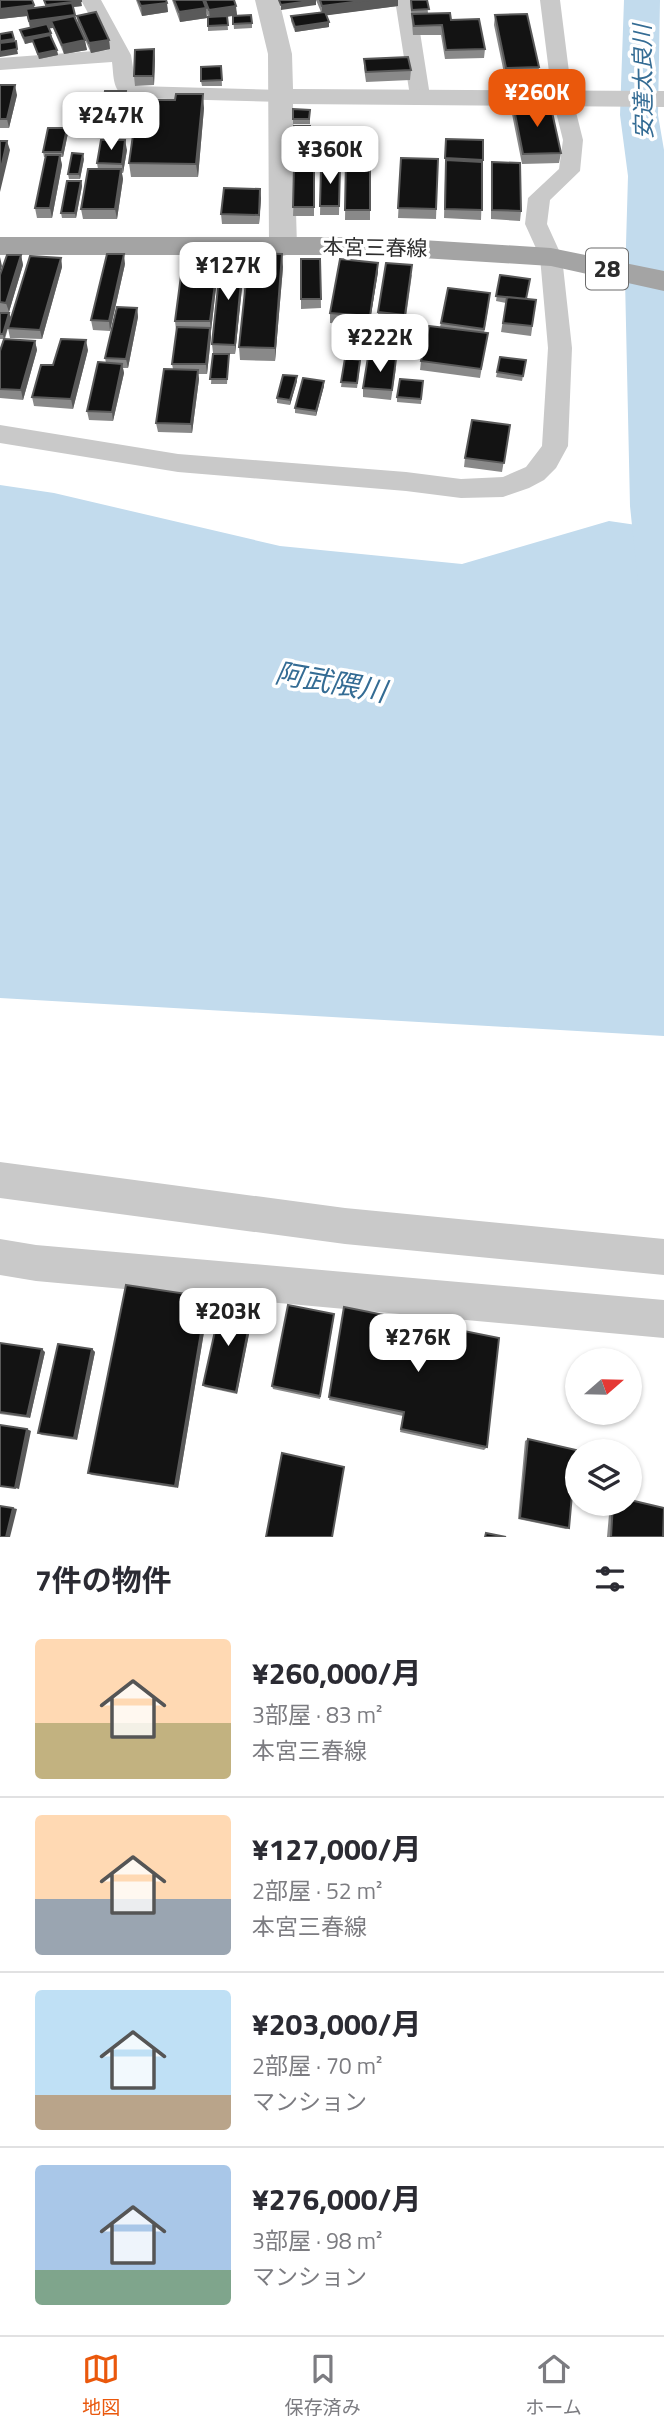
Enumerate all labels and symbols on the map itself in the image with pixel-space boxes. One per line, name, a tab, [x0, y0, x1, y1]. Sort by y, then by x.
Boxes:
water label: 安達太良川	[624, 21, 661, 140]
pin: ¥260K	[488, 69, 586, 129]
pin: ¥247K	[62, 92, 160, 152]
pin: ¥360K	[281, 127, 379, 186]
street label: 本宮三春線	[322, 230, 428, 264]
pin: ¥127K	[179, 243, 277, 302]
road number: 28	[586, 248, 628, 290]
pin: ¥222K	[331, 314, 429, 374]
water label: 阿武隈川	[272, 651, 393, 713]
pin: ¥203K	[179, 1288, 277, 1348]
pin: ¥276K	[369, 1314, 467, 1374]
north arrow	[565, 1348, 642, 1424]

